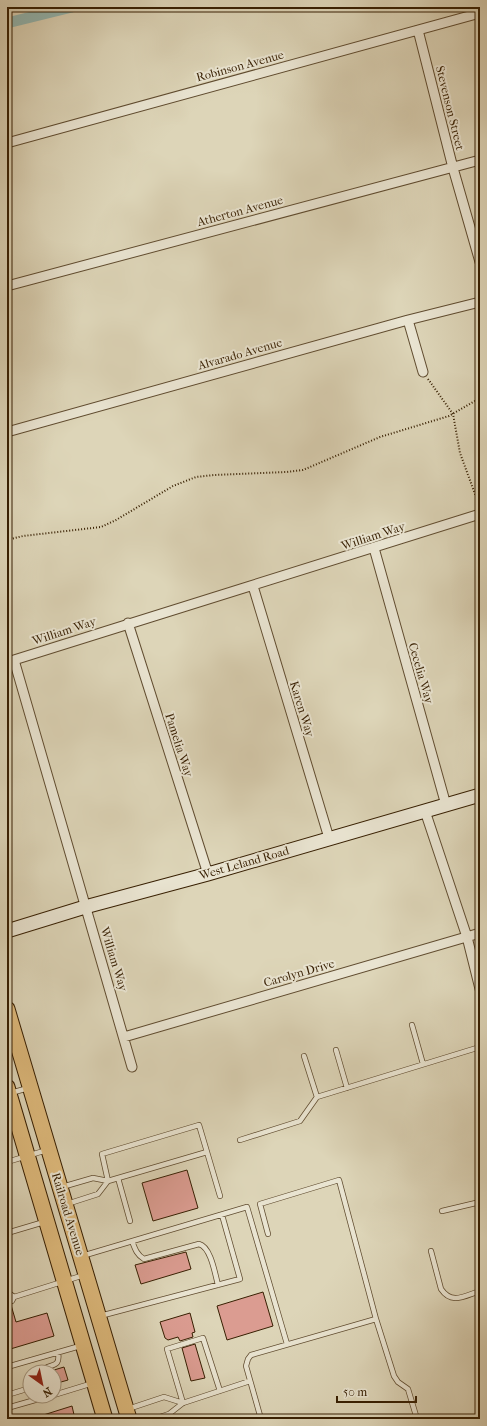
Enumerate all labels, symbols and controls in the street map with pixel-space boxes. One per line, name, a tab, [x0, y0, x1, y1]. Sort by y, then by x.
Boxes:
street label: Robinson Avenue	[195, 48, 285, 84]
street label: Stevenson Street	[433, 64, 467, 152]
street label: Atherton Avenue	[195, 193, 285, 229]
street label: Alvarado Avenue	[195, 335, 284, 373]
street label: William Way	[338, 519, 407, 553]
street label: William Way	[29, 614, 98, 648]
street label: Cecelia Way	[406, 641, 437, 706]
street label: Karen Way	[287, 679, 317, 739]
street label: Pamelia Way	[162, 711, 196, 779]
street label: West Leland Road	[196, 843, 291, 883]
street label: William Way	[97, 924, 131, 993]
street label: Carolyn Drive	[262, 956, 336, 990]
street label: Railroad Avenue	[49, 1171, 87, 1257]
north arrow	[22, 1364, 62, 1404]
scale bar	[337, 1378, 416, 1404]
text: N	[40, 1384, 54, 1400]
text: 50 m	[343, 1385, 367, 1399]

